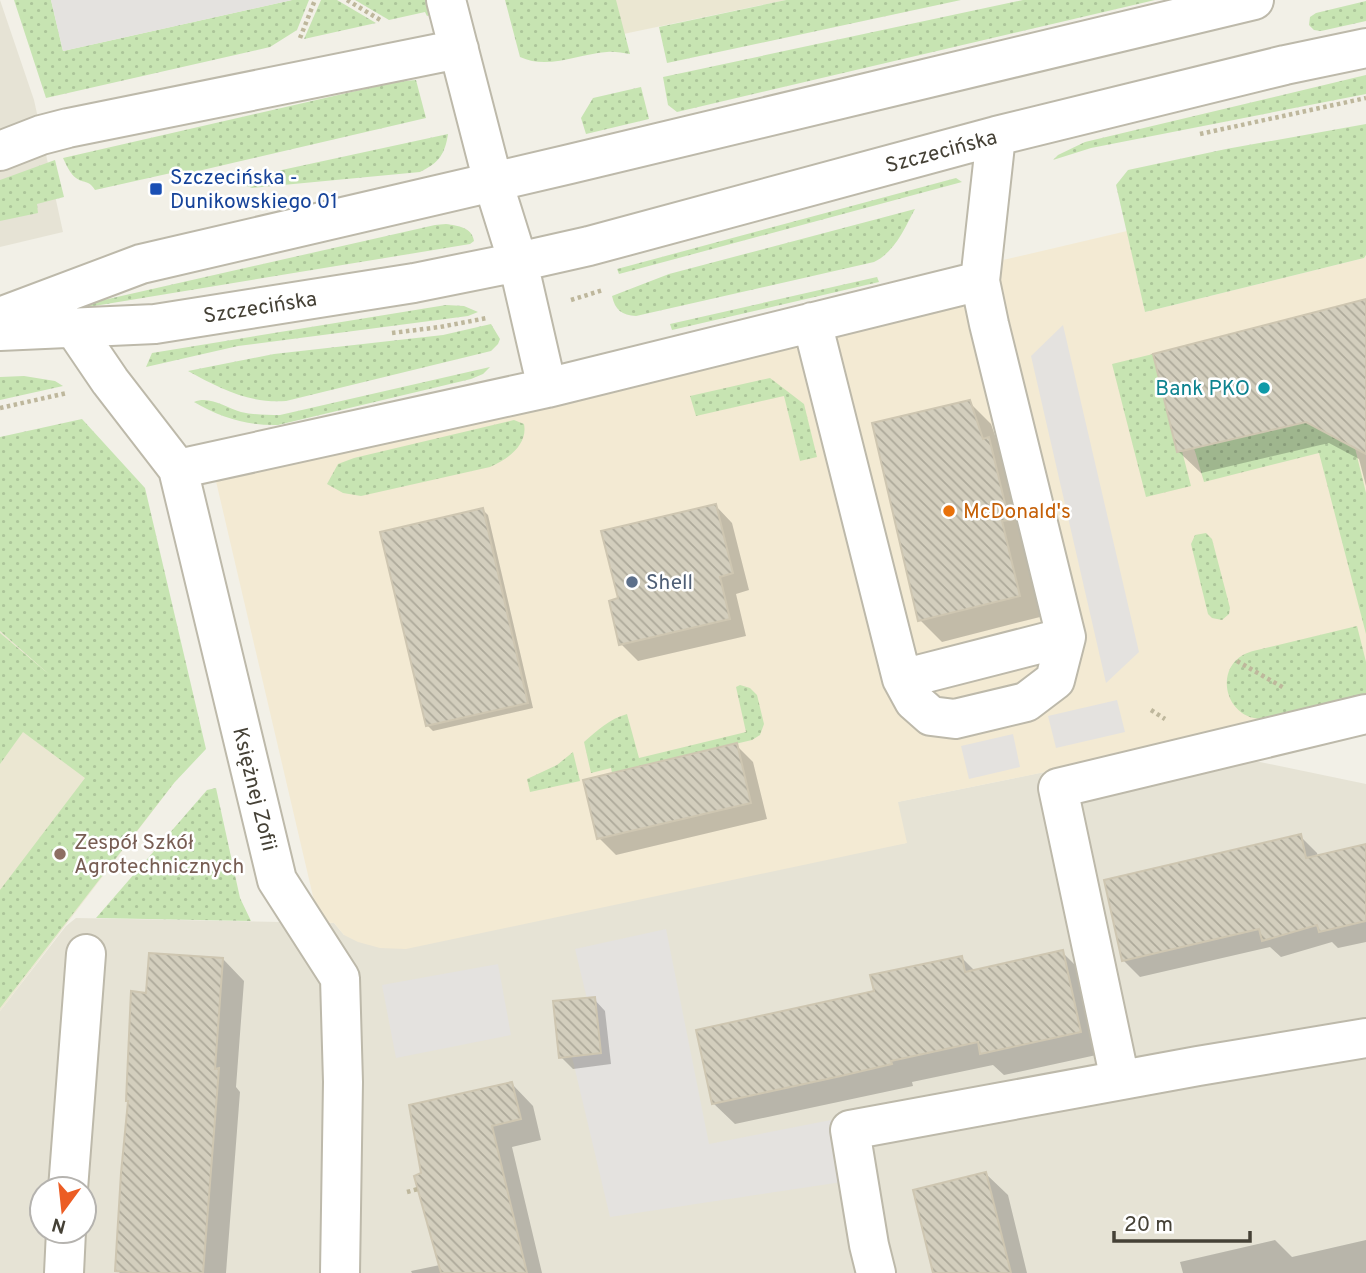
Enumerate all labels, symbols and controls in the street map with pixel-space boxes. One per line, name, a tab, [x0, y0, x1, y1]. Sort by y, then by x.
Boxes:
street label: Szczecińska	[883, 125, 1000, 180]
place label: Szczecińska - Dunikowskiego 01	[170, 165, 338, 216]
marker: Szczecińska - Dunikowskiego 01	[148, 181, 164, 197]
street label: Szczecińska	[202, 286, 319, 331]
place label: Bank PKO	[1155, 376, 1250, 403]
marker: Bank PKO	[1256, 380, 1272, 396]
place label: McDonald's	[963, 499, 1071, 526]
marker: McDonald's	[941, 503, 957, 519]
place label: Shell	[646, 570, 693, 597]
marker: Shell	[624, 574, 640, 590]
street label: Księżnej Zofii	[225, 725, 282, 854]
place label: Zespół Szkół Agrotechnicznych	[74, 830, 244, 881]
marker: Zespół Szkół Agrotechnicznych	[52, 846, 68, 862]
north arrow	[28, 1175, 98, 1245]
scale bar	[1114, 1200, 1250, 1244]
text: N	[49, 1211, 69, 1238]
text: 20 m	[1124, 1212, 1173, 1239]

